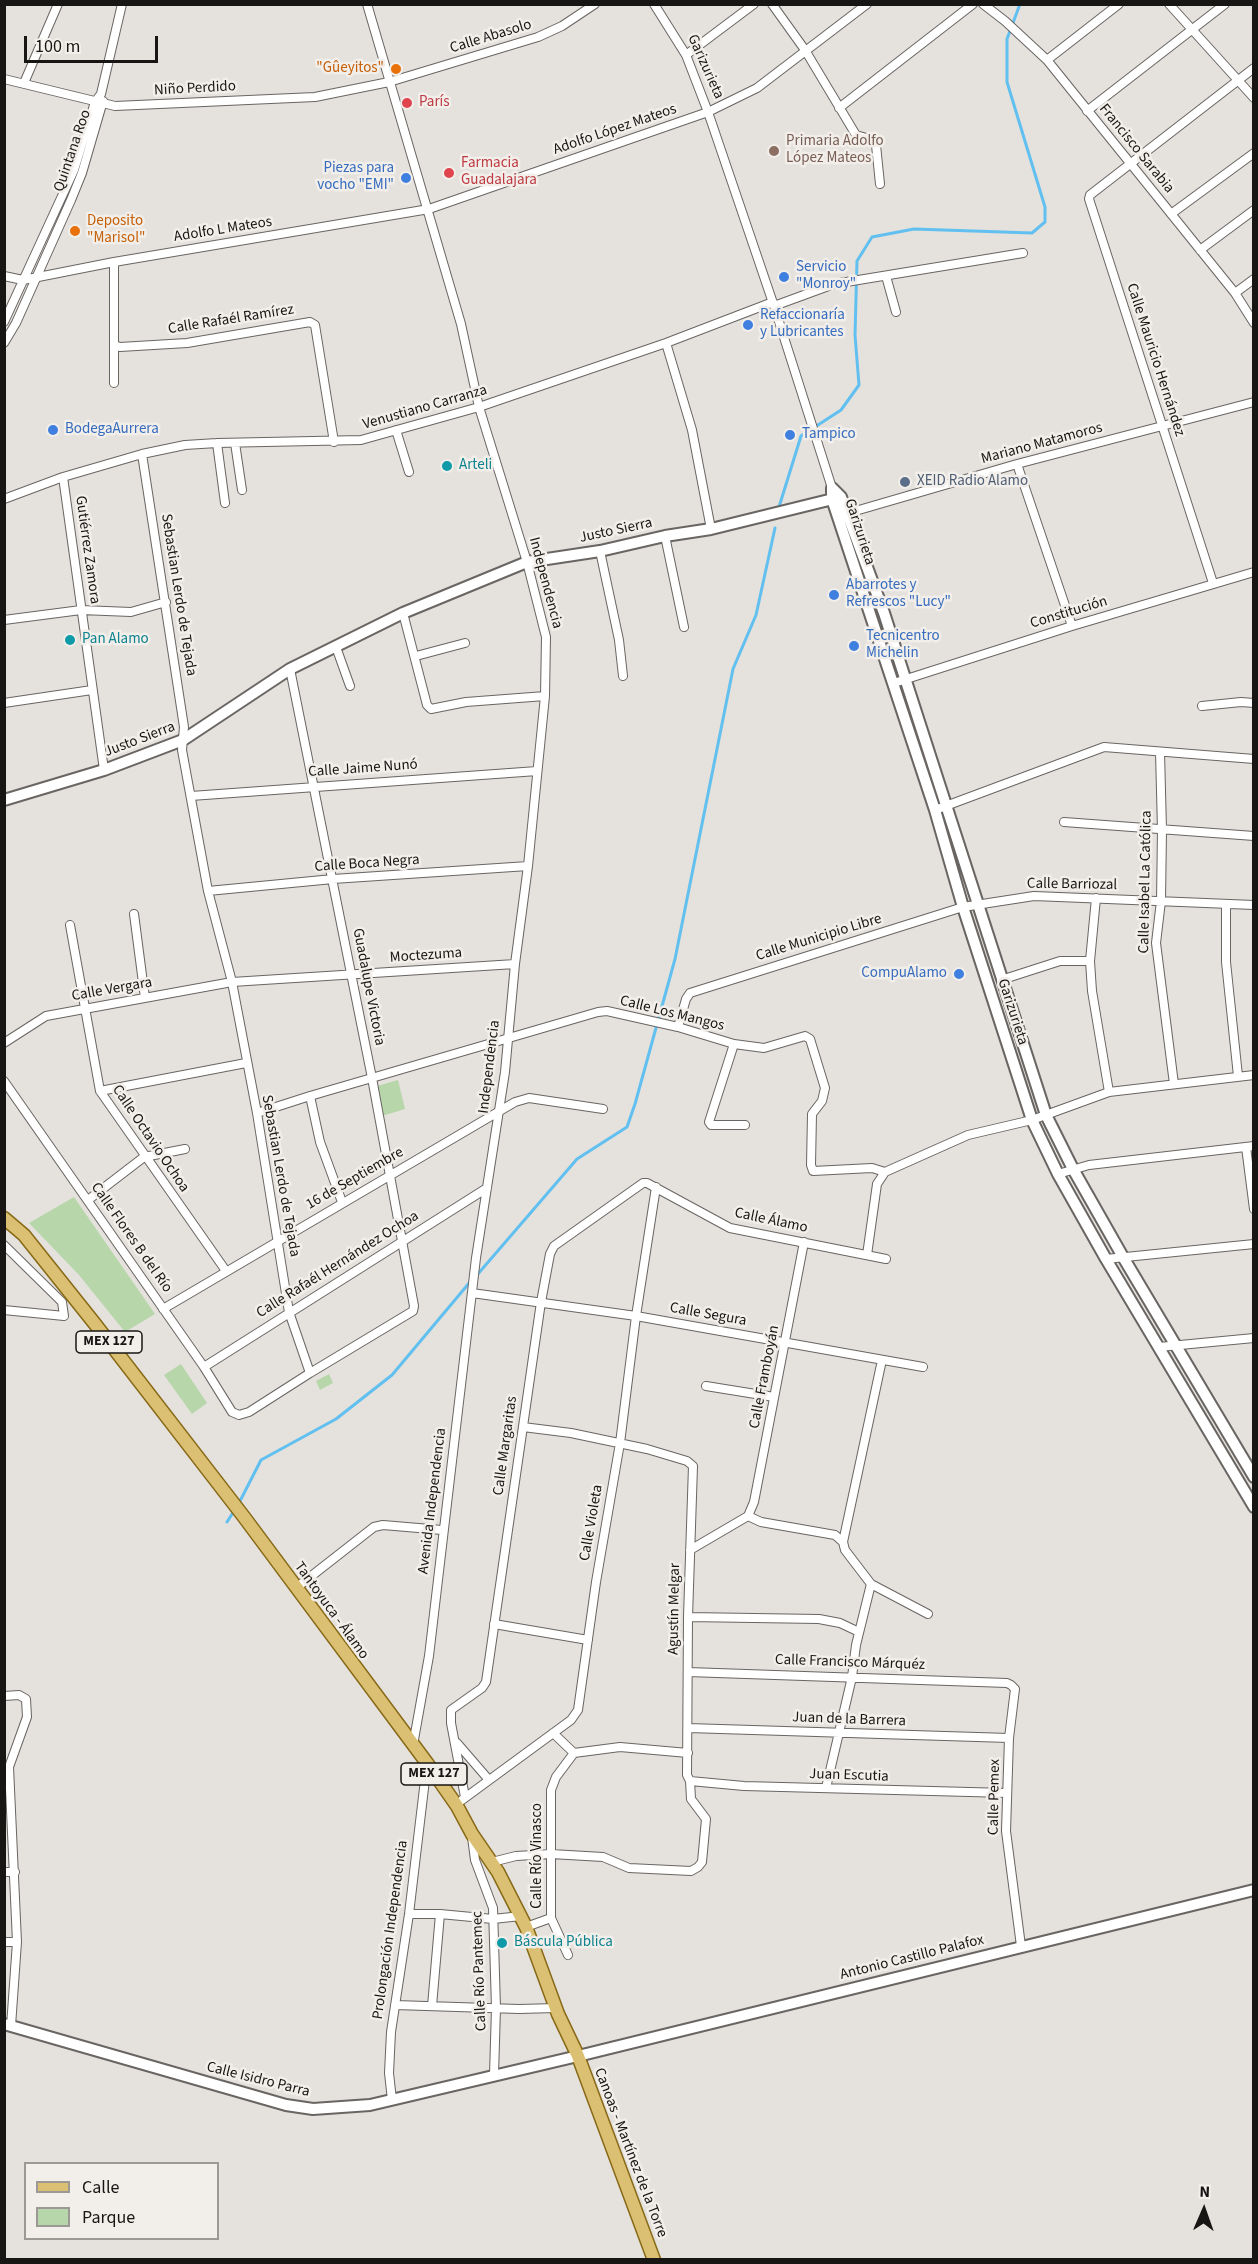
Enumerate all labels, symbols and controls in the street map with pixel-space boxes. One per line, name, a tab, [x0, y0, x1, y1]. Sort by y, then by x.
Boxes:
street label: Calle Abasolo	[448, 16, 534, 58]
scale bar	[27, 24, 160, 62]
street label: Garizurieta	[683, 32, 727, 102]
text: 100 m	[35, 34, 80, 59]
place label: "Gûeyitos"	[316, 60, 384, 78]
marker: "Gûeyitos"	[389, 62, 403, 76]
street label: Niño Perdido	[154, 78, 236, 100]
place label: París	[419, 94, 450, 112]
marker: París	[400, 96, 414, 110]
street label: Adolfo López Mateos	[551, 100, 679, 160]
street label: Francisco Sarabia	[1094, 101, 1178, 197]
street label: Quintana Roo	[51, 108, 95, 194]
place label: Primaria Adolfo López Mateos	[786, 133, 884, 168]
marker: Primaria Adolfo López Mateos	[767, 144, 781, 158]
place label: Farmacia Guadalajara	[461, 155, 537, 190]
place label: Piezas para vocho "EMI"	[317, 160, 394, 195]
marker: Farmacia Guadalajara	[442, 166, 456, 180]
marker: Piezas para vocho "EMI"	[399, 171, 413, 185]
place label: Deposito "Marisol"	[87, 213, 145, 248]
street label: Adolfo L Mateos	[173, 213, 273, 247]
marker: Deposito "Marisol"	[68, 224, 82, 238]
place label: Servicio "Monroy"	[796, 259, 856, 294]
marker: Servicio "Monroy"	[777, 270, 791, 284]
street label: Calle Mauricio Hernández	[1122, 281, 1188, 439]
street label: Calle Rafaél Ramírez	[167, 301, 295, 339]
place label: Refaccionaría y Lubricantes	[760, 307, 845, 342]
marker: Refaccionaría y Lubricantes	[741, 318, 755, 332]
street label: Venustiano Carranza	[361, 382, 489, 434]
street label: Mariano Matamoros	[979, 419, 1105, 469]
place label: BodegaAurrera	[65, 421, 159, 439]
marker: BodegaAurrera	[46, 423, 60, 437]
place label: Tampico	[802, 426, 856, 444]
marker: Tampico	[783, 428, 797, 442]
place label: Arteli	[459, 457, 492, 475]
marker: Arteli	[440, 459, 454, 473]
place label: XEID Radio Alamo	[917, 473, 1028, 491]
marker: XEID Radio Alamo	[898, 475, 912, 489]
street label: Gutiérrez Zamora	[70, 495, 104, 605]
street label: Garizurieta	[840, 497, 878, 567]
street label: Sebastian Lerdo de Tejada	[156, 513, 200, 677]
street label: Justo Sierra	[578, 514, 654, 548]
street label: Independencia	[524, 535, 566, 631]
place label: Abarrotes y Refrescos "Lucy"	[846, 577, 951, 612]
marker: Abarrotes y Refrescos "Lucy"	[827, 588, 841, 602]
street label: Constitución	[1028, 593, 1110, 633]
place label: Tecnicentro Michelin	[866, 628, 940, 663]
place label: Pan Alamo	[82, 631, 149, 649]
marker: Pan Alamo	[63, 633, 77, 647]
marker: Tecnicentro Michelin	[847, 639, 861, 653]
street label: Justo Sierra	[102, 718, 178, 762]
street label: Calle Jaime Nunó	[308, 756, 418, 782]
street label: Calle Isabel La Católica	[1136, 810, 1156, 954]
street label: Calle Boca Negra	[314, 851, 420, 877]
street label: Calle Barriozal	[1027, 875, 1117, 895]
street label: Calle Municipio Libre	[754, 910, 884, 966]
street label: Guadalupe Victoria	[348, 927, 388, 1047]
street label: Moctezuma	[389, 944, 463, 968]
place label: CompuAlamo	[861, 965, 947, 983]
marker: CompuAlamo	[952, 967, 966, 981]
street label: Calle Vergara	[70, 974, 154, 1006]
street label: Garizurieta	[993, 977, 1031, 1047]
street label: Calle Los Mangos	[618, 992, 726, 1036]
street label: Independencia	[475, 1019, 505, 1115]
street label: Calle Octavio Ochoa	[107, 1082, 193, 1196]
street label: Sebastian Lerdo de Tejada	[257, 1094, 303, 1258]
street label: 16 de Septiembre	[303, 1144, 407, 1214]
street label: Calle Flores B del Río	[86, 1180, 176, 1296]
street label: Calle Álamo	[733, 1204, 809, 1238]
street label: Calle Rafaél Hernández Ochoa	[253, 1208, 423, 1322]
street label: Calle Segura	[668, 1299, 748, 1331]
street label: Calle Framboyán	[746, 1324, 784, 1430]
road number: MEX 127	[76, 1331, 142, 1353]
street label: Calle Margaritas	[490, 1395, 522, 1497]
street label: Avenida Independencia	[415, 1427, 451, 1575]
street label: Calle Violeta	[576, 1483, 608, 1563]
street label: Tantoyuca - Álamo	[290, 1559, 372, 1663]
street label: Agustín Melgar	[665, 1563, 685, 1655]
street label: Calle Francisco Márquéz	[775, 1651, 925, 1675]
street label: Juan de la Barrera	[792, 1709, 906, 1731]
street label: Calle Pemex	[985, 1759, 1005, 1835]
road number: MEX 127	[401, 1763, 467, 1785]
street label: Juan Escutia	[809, 1766, 889, 1786]
street label: Calle Río Vinasco	[529, 1803, 547, 1909]
street label: Prolongación Independencia	[370, 1839, 412, 2021]
street label: Calle Río Pantemec	[469, 1911, 491, 2031]
street label: Antonio Castillo Palafox	[838, 1931, 986, 1985]
place label: Báscula Pública	[514, 1934, 613, 1952]
marker: Báscula Pública	[495, 1936, 509, 1950]
street label: Calle Isidro Parra	[205, 2058, 311, 2102]
street label: Canoas - Martínez de la Torre	[589, 2066, 671, 2240]
legend	[24, 2162, 219, 2240]
text: Calle	[82, 2175, 119, 2200]
north arrow	[1174, 2180, 1234, 2240]
text: N	[1199, 2181, 1210, 2203]
text: Parque	[82, 2205, 135, 2230]

